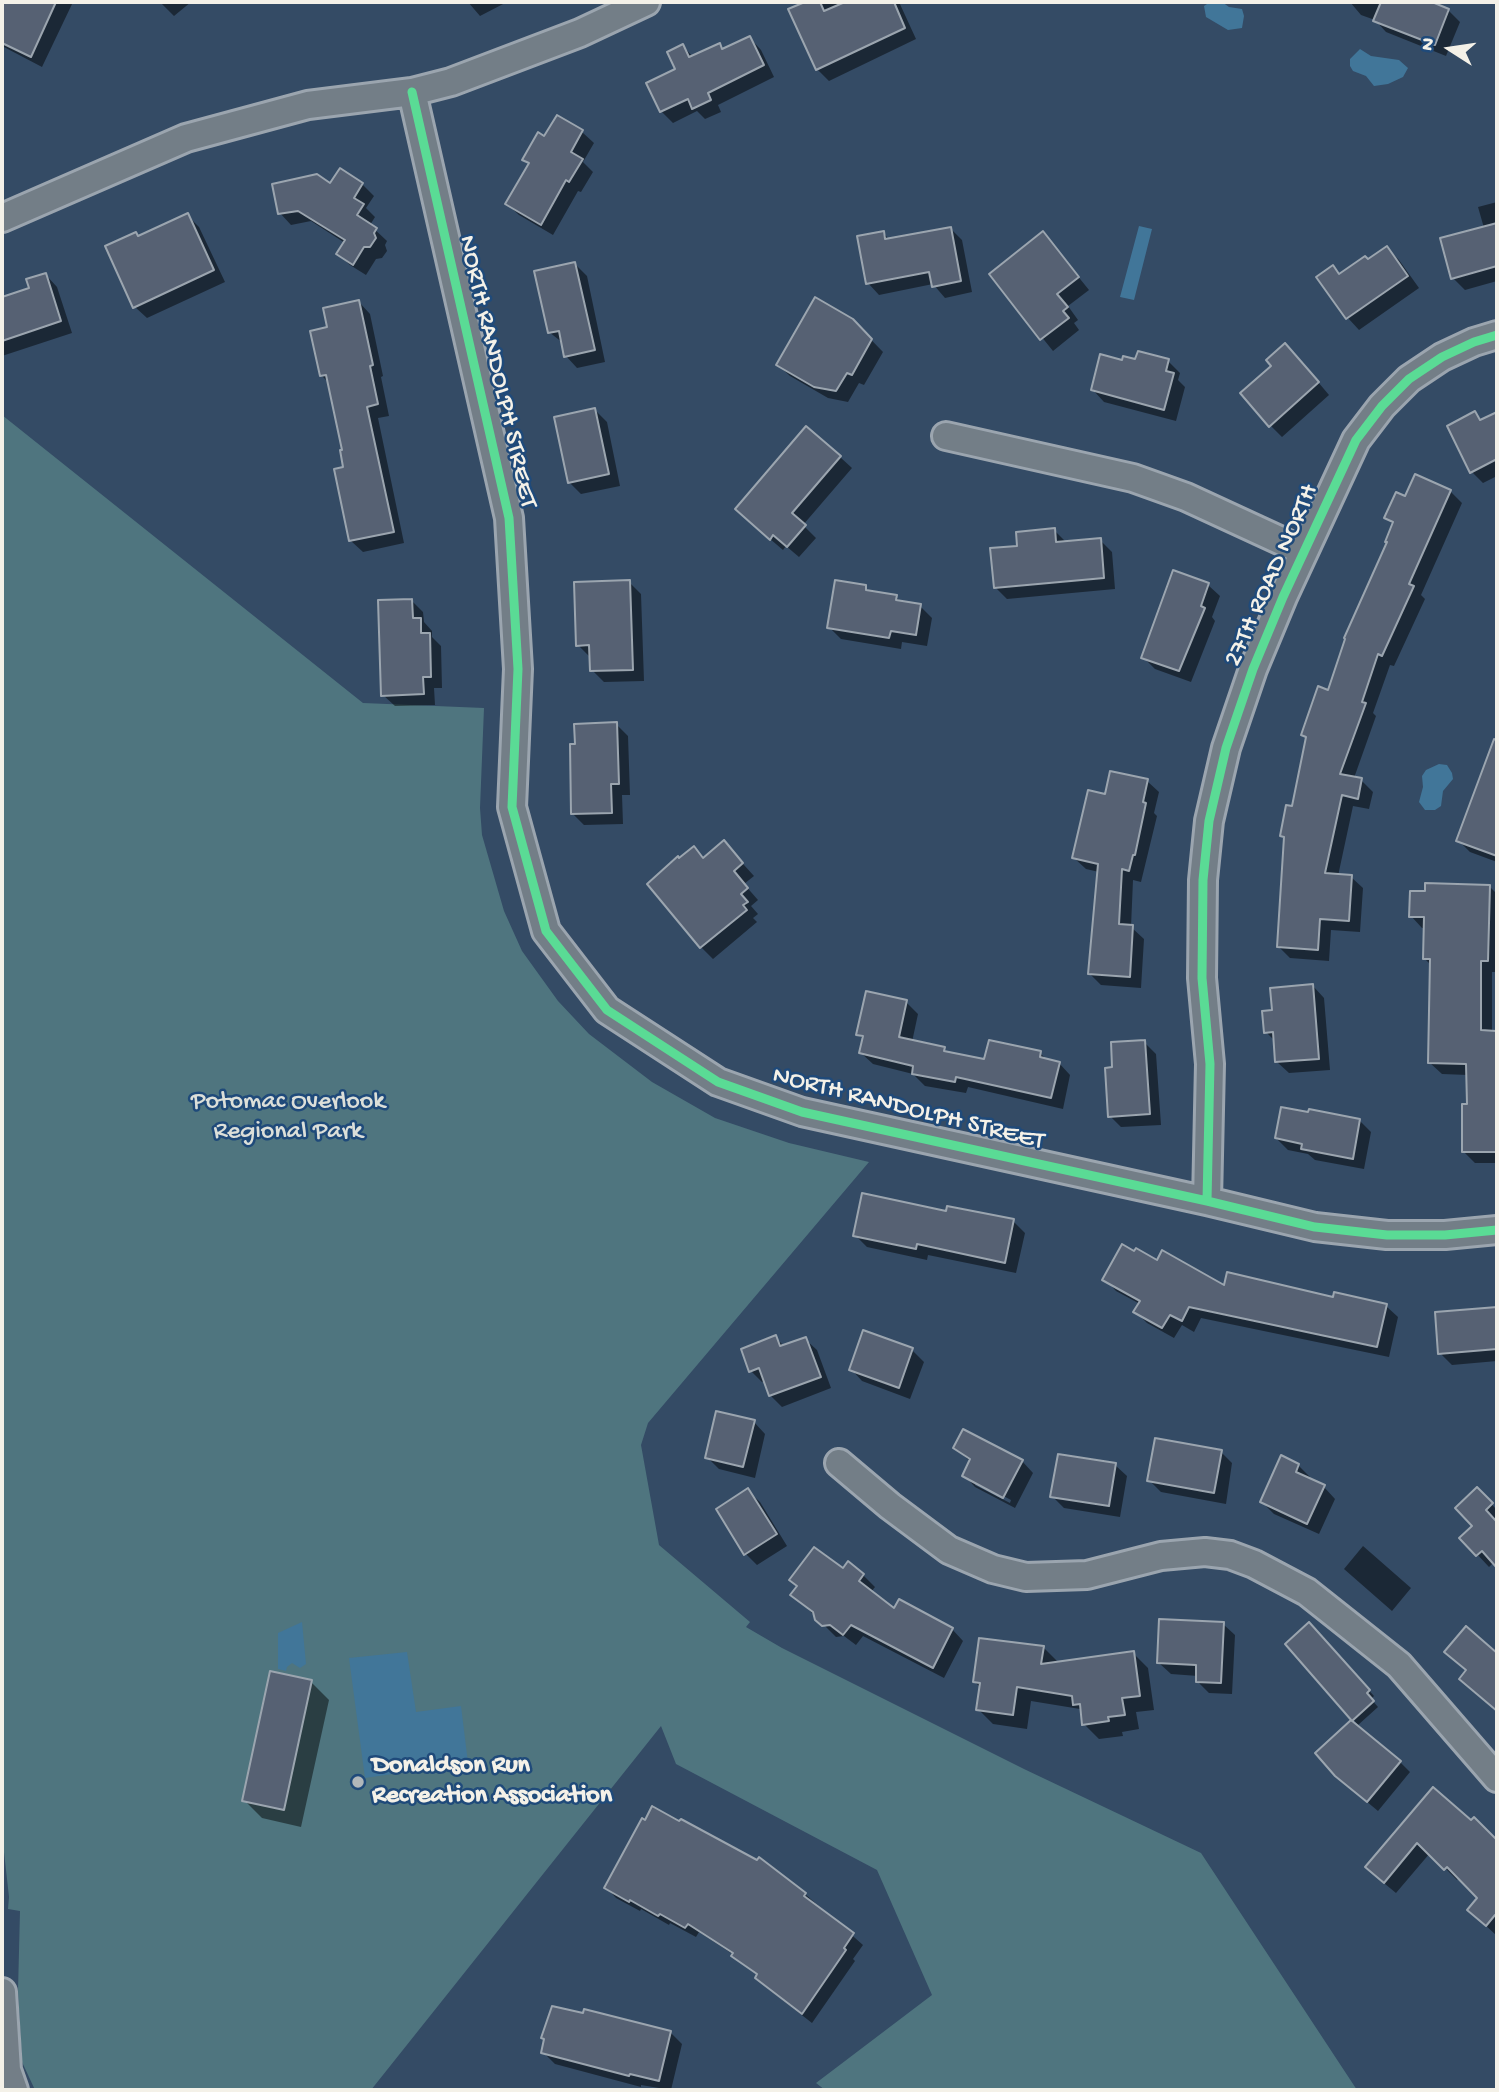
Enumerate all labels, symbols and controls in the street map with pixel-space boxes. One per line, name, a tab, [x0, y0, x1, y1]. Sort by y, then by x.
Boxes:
north arrow	[1415, 14, 1485, 84]
text: N	[1416, 36, 1442, 53]
street label: NORTH RANDOLPH STREET	[449, 233, 543, 511]
street label: 27TH ROAD NORTH	[1219, 480, 1327, 672]
street label: NORTH RANDOLPH STREET	[769, 1061, 1047, 1159]
park label: Potomac Overlook Regional Park	[191, 1087, 385, 1148]
place label: Donaldson Run Recreation Association	[372, 1751, 612, 1812]
marker: Donaldson Run Recreation Association	[350, 1774, 366, 1790]

